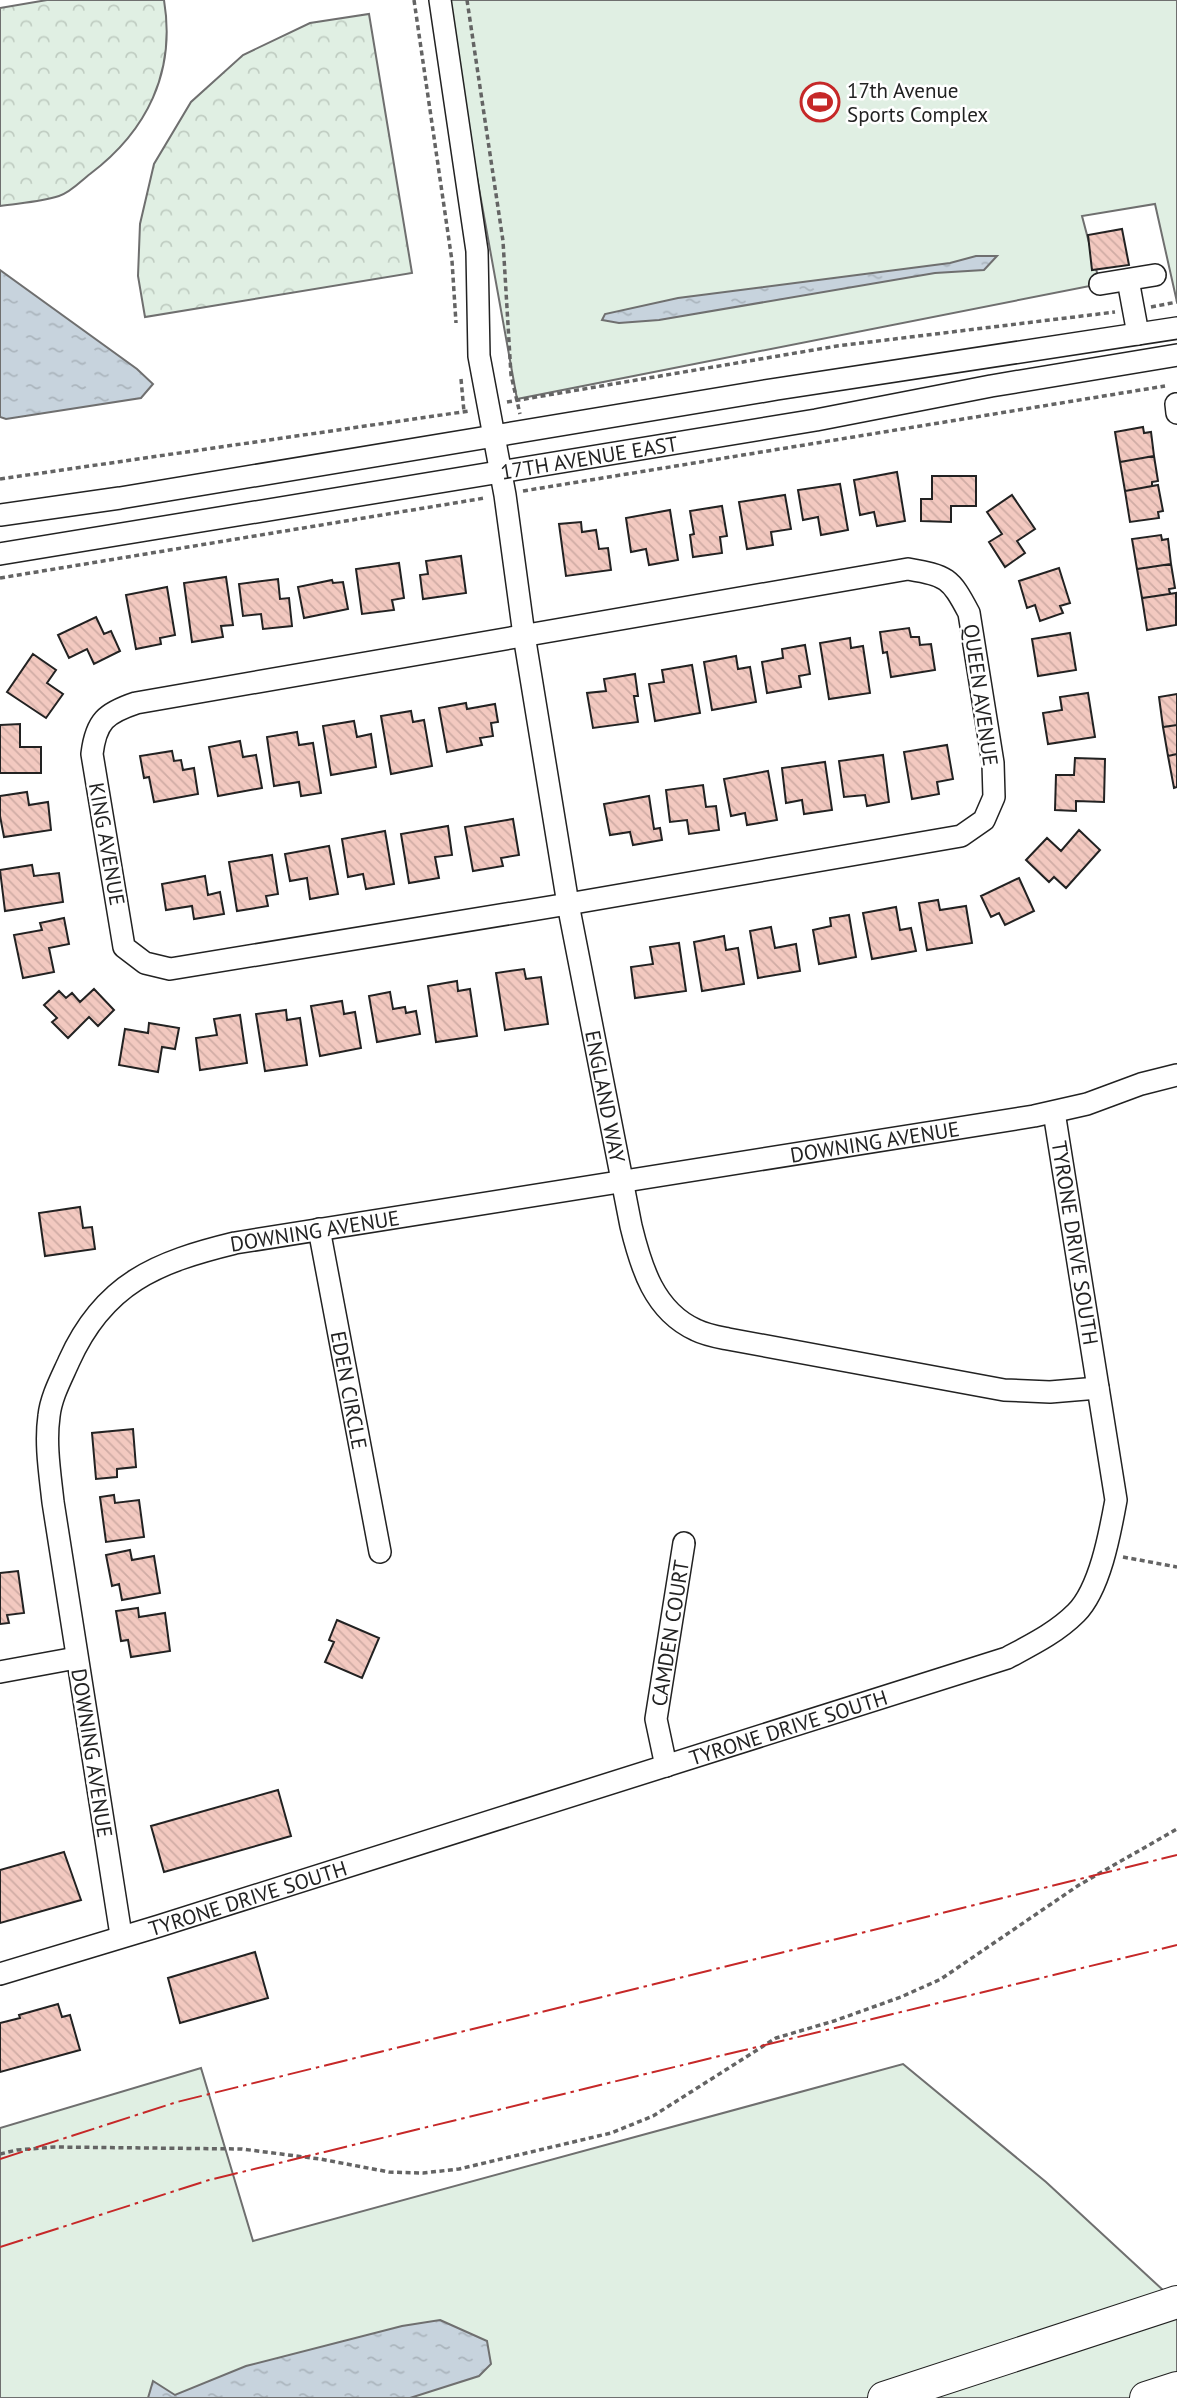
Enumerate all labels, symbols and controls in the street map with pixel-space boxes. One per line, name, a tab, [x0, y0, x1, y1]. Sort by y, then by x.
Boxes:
place label: 17th Avenue Sports Complex	[847, 77, 988, 128]
sports icon: 17th Avenue Sports Complex	[799, 81, 841, 123]
street label: 17TH AVENUE EAST	[498, 429, 680, 485]
street label: QUEEN AVENUE	[958, 622, 1004, 768]
street label: KING AVENUE	[83, 780, 131, 908]
street label: ENGLAND WAY	[580, 1028, 632, 1165]
street label: DOWNING AVENUE	[788, 1115, 961, 1168]
street label: TYRONE DRIVE SOUTH	[1046, 1139, 1104, 1347]
street label: DOWNING AVENUE	[228, 1204, 401, 1257]
street label: EDEN CIRCLE	[325, 1329, 374, 1452]
street label: CAMDEN COURT	[645, 1558, 695, 1708]
street label: DOWNING AVENUE	[65, 1667, 119, 1839]
street label: TYRONE DRIVE SOUTH	[686, 1683, 891, 1771]
street label: TYRONE DRIVE SOUTH	[145, 1854, 350, 1942]

